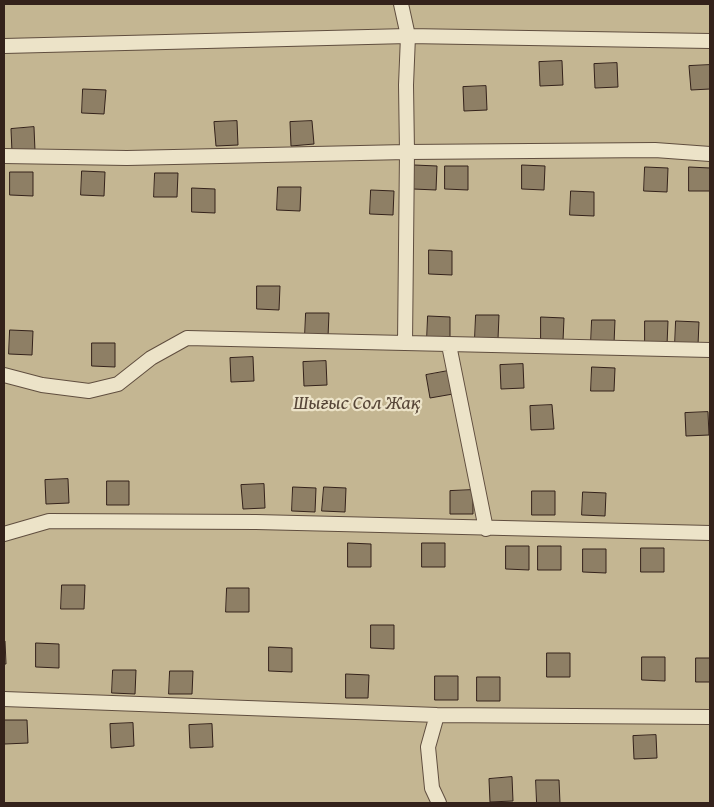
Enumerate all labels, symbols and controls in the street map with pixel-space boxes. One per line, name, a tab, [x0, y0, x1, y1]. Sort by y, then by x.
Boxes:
park label: Шығыс Сол Жақ	[293, 392, 421, 416]

